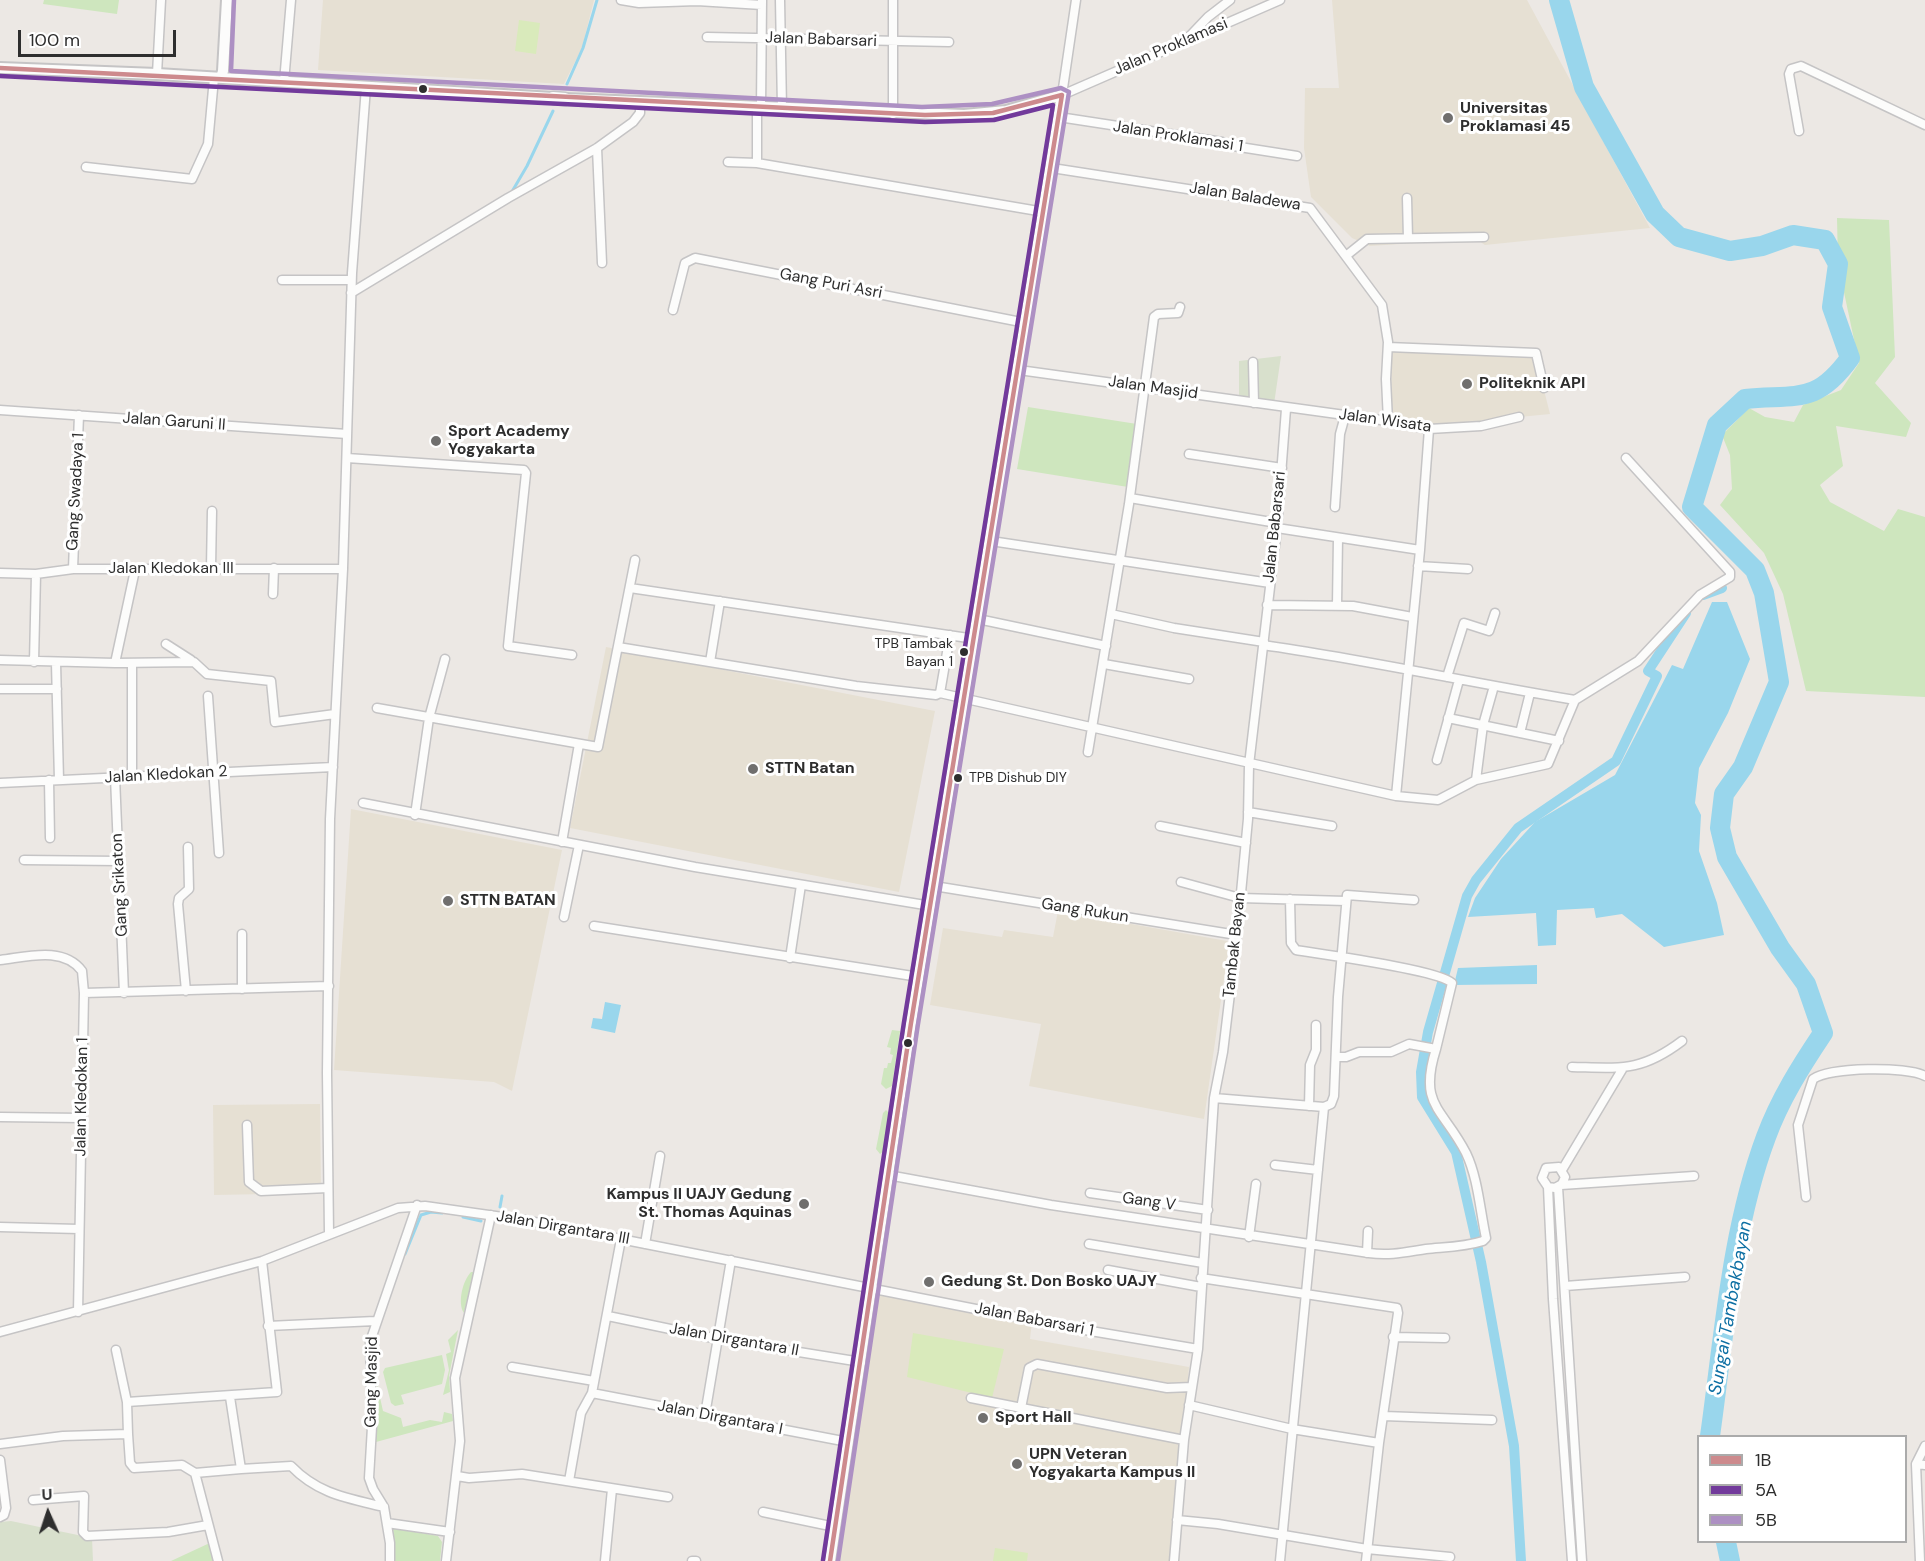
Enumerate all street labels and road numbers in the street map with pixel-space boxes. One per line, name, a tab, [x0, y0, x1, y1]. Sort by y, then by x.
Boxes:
street label: Jalan Proklamasi	[1111, 14, 1231, 80]
street label: Jalan Babarsari	[765, 28, 877, 52]
street label: Jalan Proklamasi 1	[1112, 117, 1244, 157]
street label: Jalan Baladewa	[1188, 179, 1302, 215]
street label: Gang Puri Asri	[778, 265, 884, 303]
street label: Jalan Masjid	[1107, 372, 1199, 404]
street label: Jalan Wisata	[1337, 405, 1433, 437]
street label: Jalan Garuni II	[122, 409, 226, 435]
street label: Gang Swadaya 1	[63, 433, 89, 551]
street label: Jalan Babarsari	[1260, 470, 1290, 584]
street label: Jalan Kledokan III	[108, 559, 234, 579]
street label: Jalan Kledokan 2	[104, 762, 228, 788]
street label: Gang Srikaton	[108, 833, 132, 937]
street label: Tambak Bayan	[1220, 891, 1250, 999]
street label: Gang Rukun	[1040, 895, 1130, 927]
street label: Jalan Kledokan 1	[71, 1037, 93, 1157]
street label: Gang V	[1121, 1189, 1177, 1215]
street label: Jalan Dirgantara III	[495, 1207, 631, 1249]
street label: Jalan Babarsari 1	[973, 1299, 1095, 1341]
street label: Jalan Dirgantara II	[668, 1319, 800, 1361]
street label: Gang Masjid	[362, 1336, 382, 1428]
street label: Jalan Dirgantara I	[656, 1396, 784, 1440]

